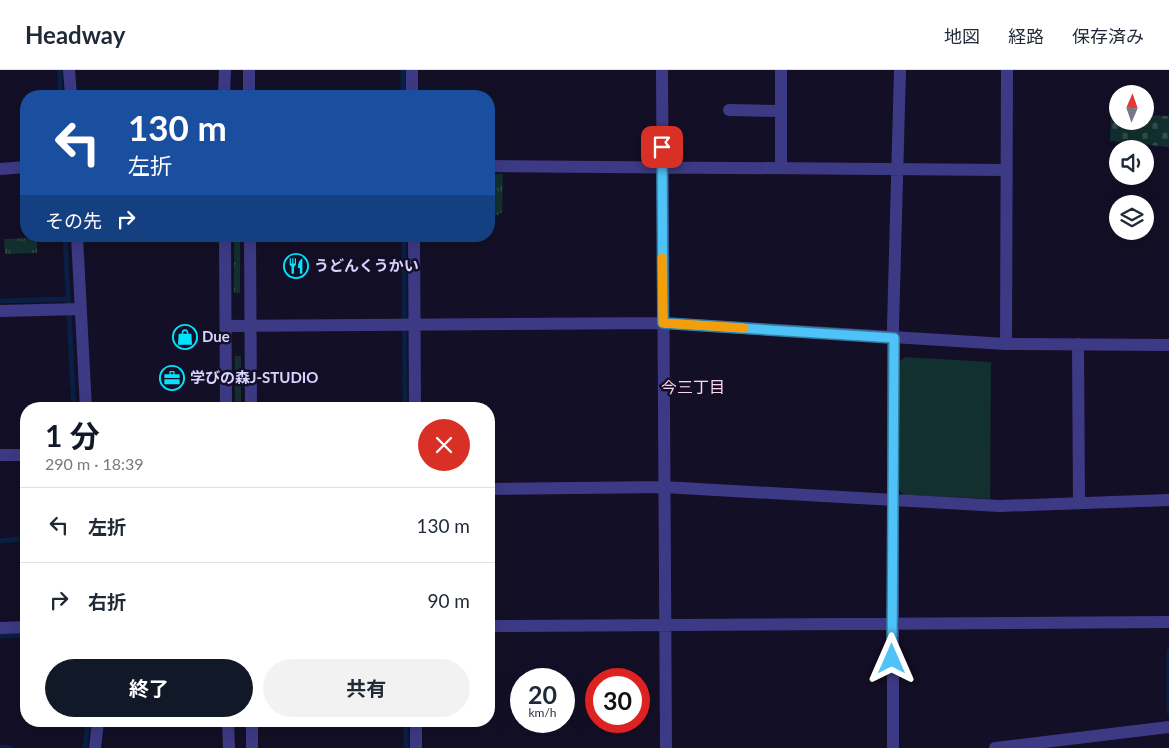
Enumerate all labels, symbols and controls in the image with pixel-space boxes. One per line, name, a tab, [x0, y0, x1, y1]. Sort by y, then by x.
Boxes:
text: Headway	[25, 20, 125, 49]
text: 地図	[944, 25, 980, 47]
text: 経路	[1008, 25, 1044, 47]
text: 保存済み	[1072, 25, 1144, 47]
north arrow	[1109, 85, 1154, 130]
map controls	[1109, 85, 1154, 240]
text: 130 m	[128, 106, 227, 148]
icon: left	[45, 110, 110, 175]
pin	[641, 126, 683, 168]
icon: arrive	[648, 133, 676, 161]
button: sound	[1109, 140, 1154, 185]
text: 左折	[128, 152, 172, 179]
button: layers	[1109, 195, 1154, 240]
icon: right	[112, 205, 140, 233]
text: その先	[45, 209, 102, 232]
restaurant icon: うどんくうかい	[283, 253, 309, 279]
place label: うどんくうかい	[314, 256, 419, 274]
shop icon: Due	[172, 324, 198, 350]
place label: Due	[202, 327, 230, 345]
office icon: 学びの森J-STUDIO	[159, 365, 185, 391]
place label: 学びの森J-STUDIO	[190, 368, 318, 386]
district label: 今三丁目	[661, 377, 725, 396]
text: 1 分	[45, 417, 100, 453]
button: close	[418, 419, 470, 471]
text: 290 m · 18:39	[45, 454, 144, 473]
icon: left	[45, 511, 73, 539]
text: 130 m	[416, 514, 470, 537]
text: 左折	[88, 515, 126, 538]
icon: right	[45, 586, 73, 614]
text: 90 m	[427, 589, 470, 612]
text: 右折	[88, 590, 126, 613]
position arrow	[865, 632, 917, 684]
button: 終了	[45, 659, 253, 717]
button: 共有	[263, 659, 470, 717]
speed limit sign: 30	[585, 668, 650, 733]
text: 20	[528, 679, 557, 709]
text: km/h	[528, 705, 557, 720]

